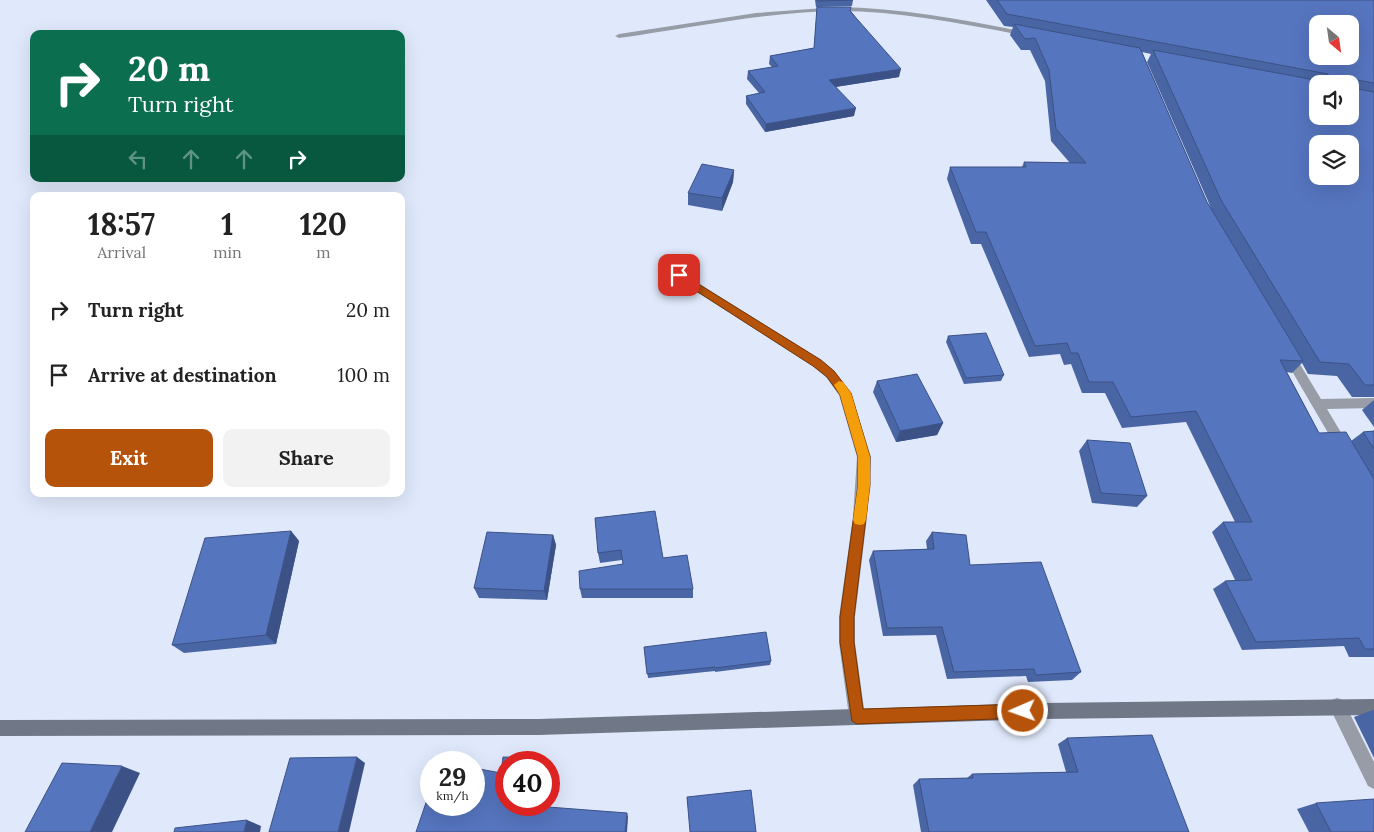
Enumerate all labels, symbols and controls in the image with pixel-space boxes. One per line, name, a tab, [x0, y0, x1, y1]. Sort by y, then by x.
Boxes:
north arrow	[1309, 15, 1359, 65]
map controls	[1309, 15, 1359, 185]
text: 20 m	[128, 46, 210, 91]
icon: right	[45, 50, 110, 115]
button: sound	[1309, 75, 1359, 125]
text: Turn right	[128, 90, 233, 118]
button: layers	[1309, 135, 1359, 185]
icon: left	[124, 145, 152, 173]
icon: ahead	[177, 145, 205, 173]
icon: ahead	[230, 145, 258, 173]
icon: right	[283, 145, 311, 173]
text: 18:57	[88, 205, 155, 243]
text: 1	[221, 205, 234, 243]
text: 120	[300, 205, 347, 243]
text: Arrival	[97, 242, 146, 262]
text: min	[213, 242, 242, 262]
text: m	[316, 242, 330, 262]
pin	[658, 254, 700, 296]
icon: arrive	[665, 261, 693, 289]
icon: right	[45, 296, 73, 324]
text: Turn right	[88, 298, 184, 322]
text: 20 m	[346, 298, 390, 322]
icon: arrive	[45, 361, 73, 389]
text: Arrive at destination	[88, 363, 277, 387]
text: 100 m	[338, 363, 390, 387]
button: Exit	[45, 429, 213, 487]
button: Share	[223, 429, 390, 487]
position arrow	[996, 684, 1048, 736]
speed limit sign: 40	[495, 751, 560, 816]
text: 29	[439, 761, 466, 793]
text: km/h	[436, 788, 469, 803]

